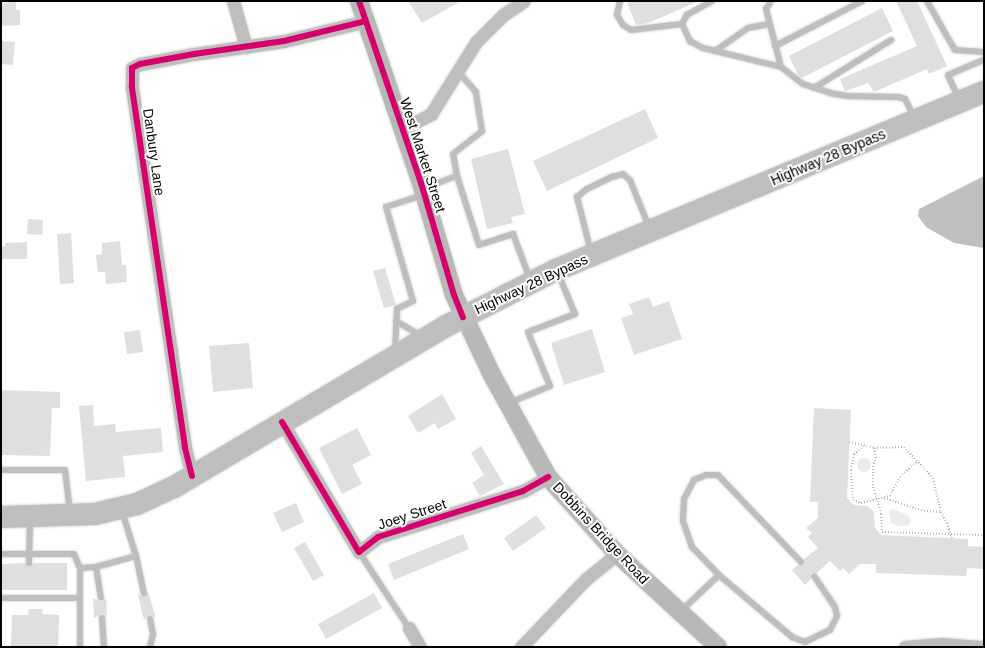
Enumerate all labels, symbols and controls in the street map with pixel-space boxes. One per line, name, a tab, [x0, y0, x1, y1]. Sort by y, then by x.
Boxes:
street label: West Market Street	[397, 96, 449, 214]
street label: Danbury Lane	[140, 107, 168, 197]
street label: Highway 28 Bypass	[768, 125, 888, 189]
street label: Highway 28 Bypass	[472, 250, 590, 318]
street label: Dobbins Bridge Road	[549, 479, 653, 587]
street label: Joey Street	[376, 495, 448, 533]

